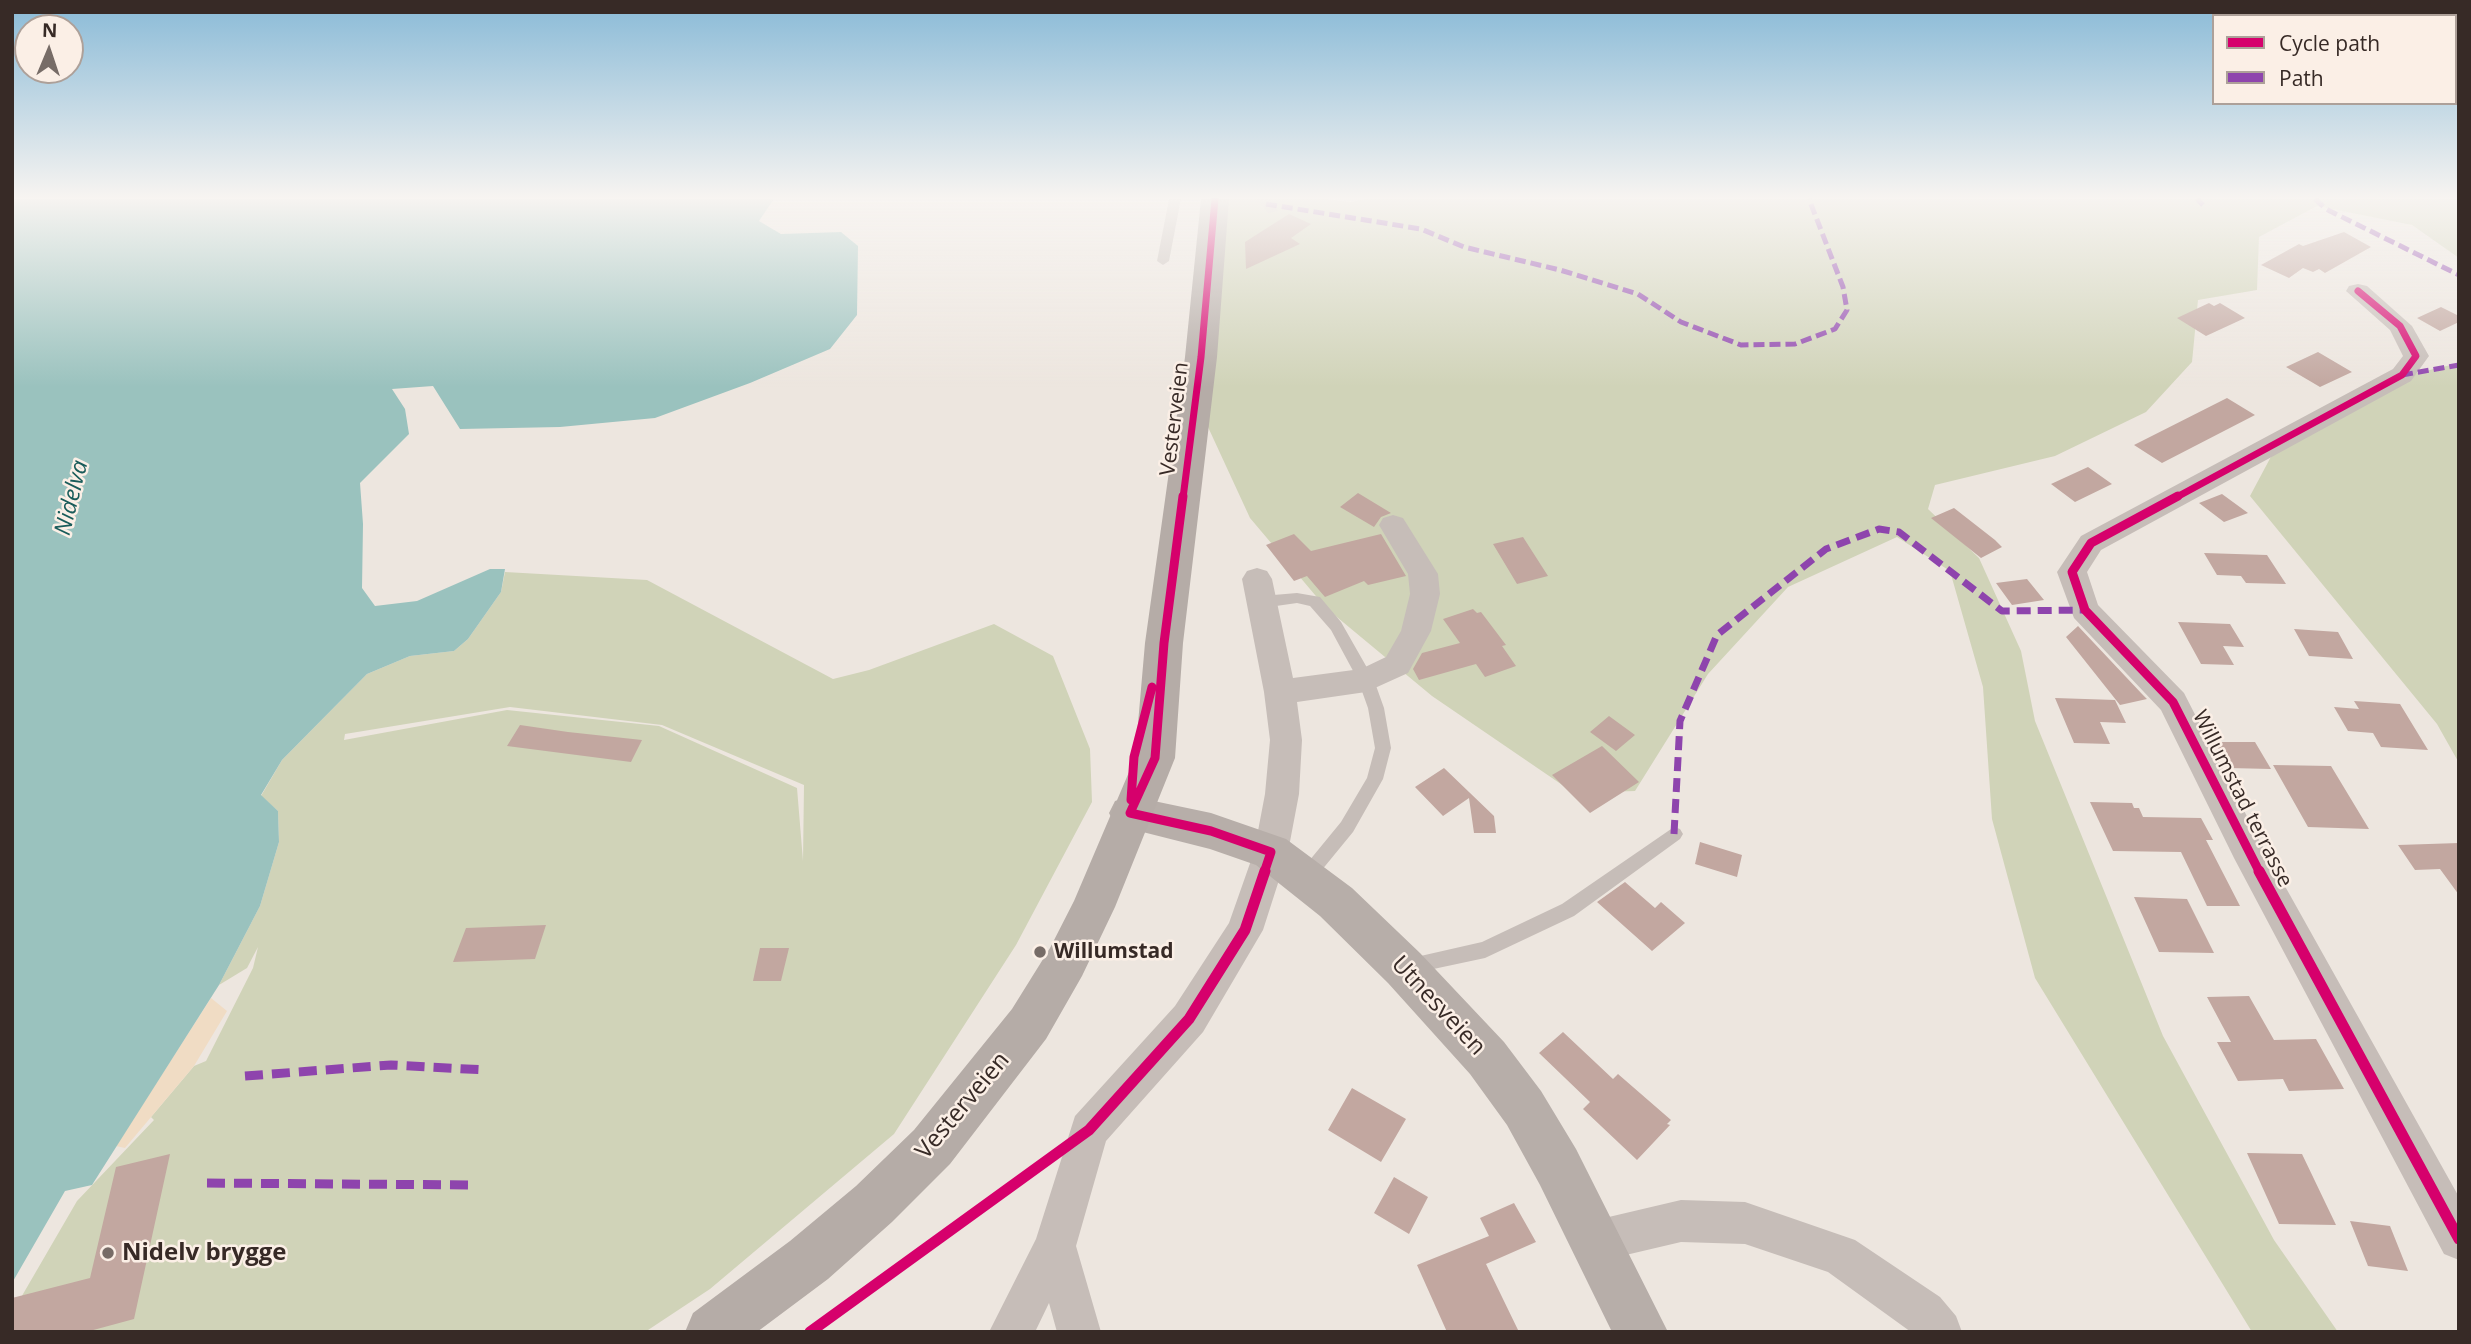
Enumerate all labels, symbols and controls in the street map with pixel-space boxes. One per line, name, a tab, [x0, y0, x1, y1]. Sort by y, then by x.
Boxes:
north arrow	[14, 14, 84, 84]
legend	[2212, 14, 2457, 105]
text: N	[41, 17, 58, 43]
text: Cycle path	[2279, 29, 2380, 57]
text: Path	[2279, 64, 2324, 92]
street label: Vesterveien	[1156, 361, 1194, 477]
water label: Nidelva	[49, 458, 95, 538]
street label: Willumstad terrasse	[2187, 706, 2297, 892]
place label: Willumstad	[1054, 939, 1173, 965]
marker: Willumstad	[1032, 944, 1048, 960]
street label: Utnesveien	[1385, 950, 1491, 1062]
street label: Vesterveien	[910, 1047, 1016, 1165]
place label: Nidelv brygge	[122, 1239, 286, 1267]
marker: Nidelv brygge	[100, 1245, 116, 1261]

